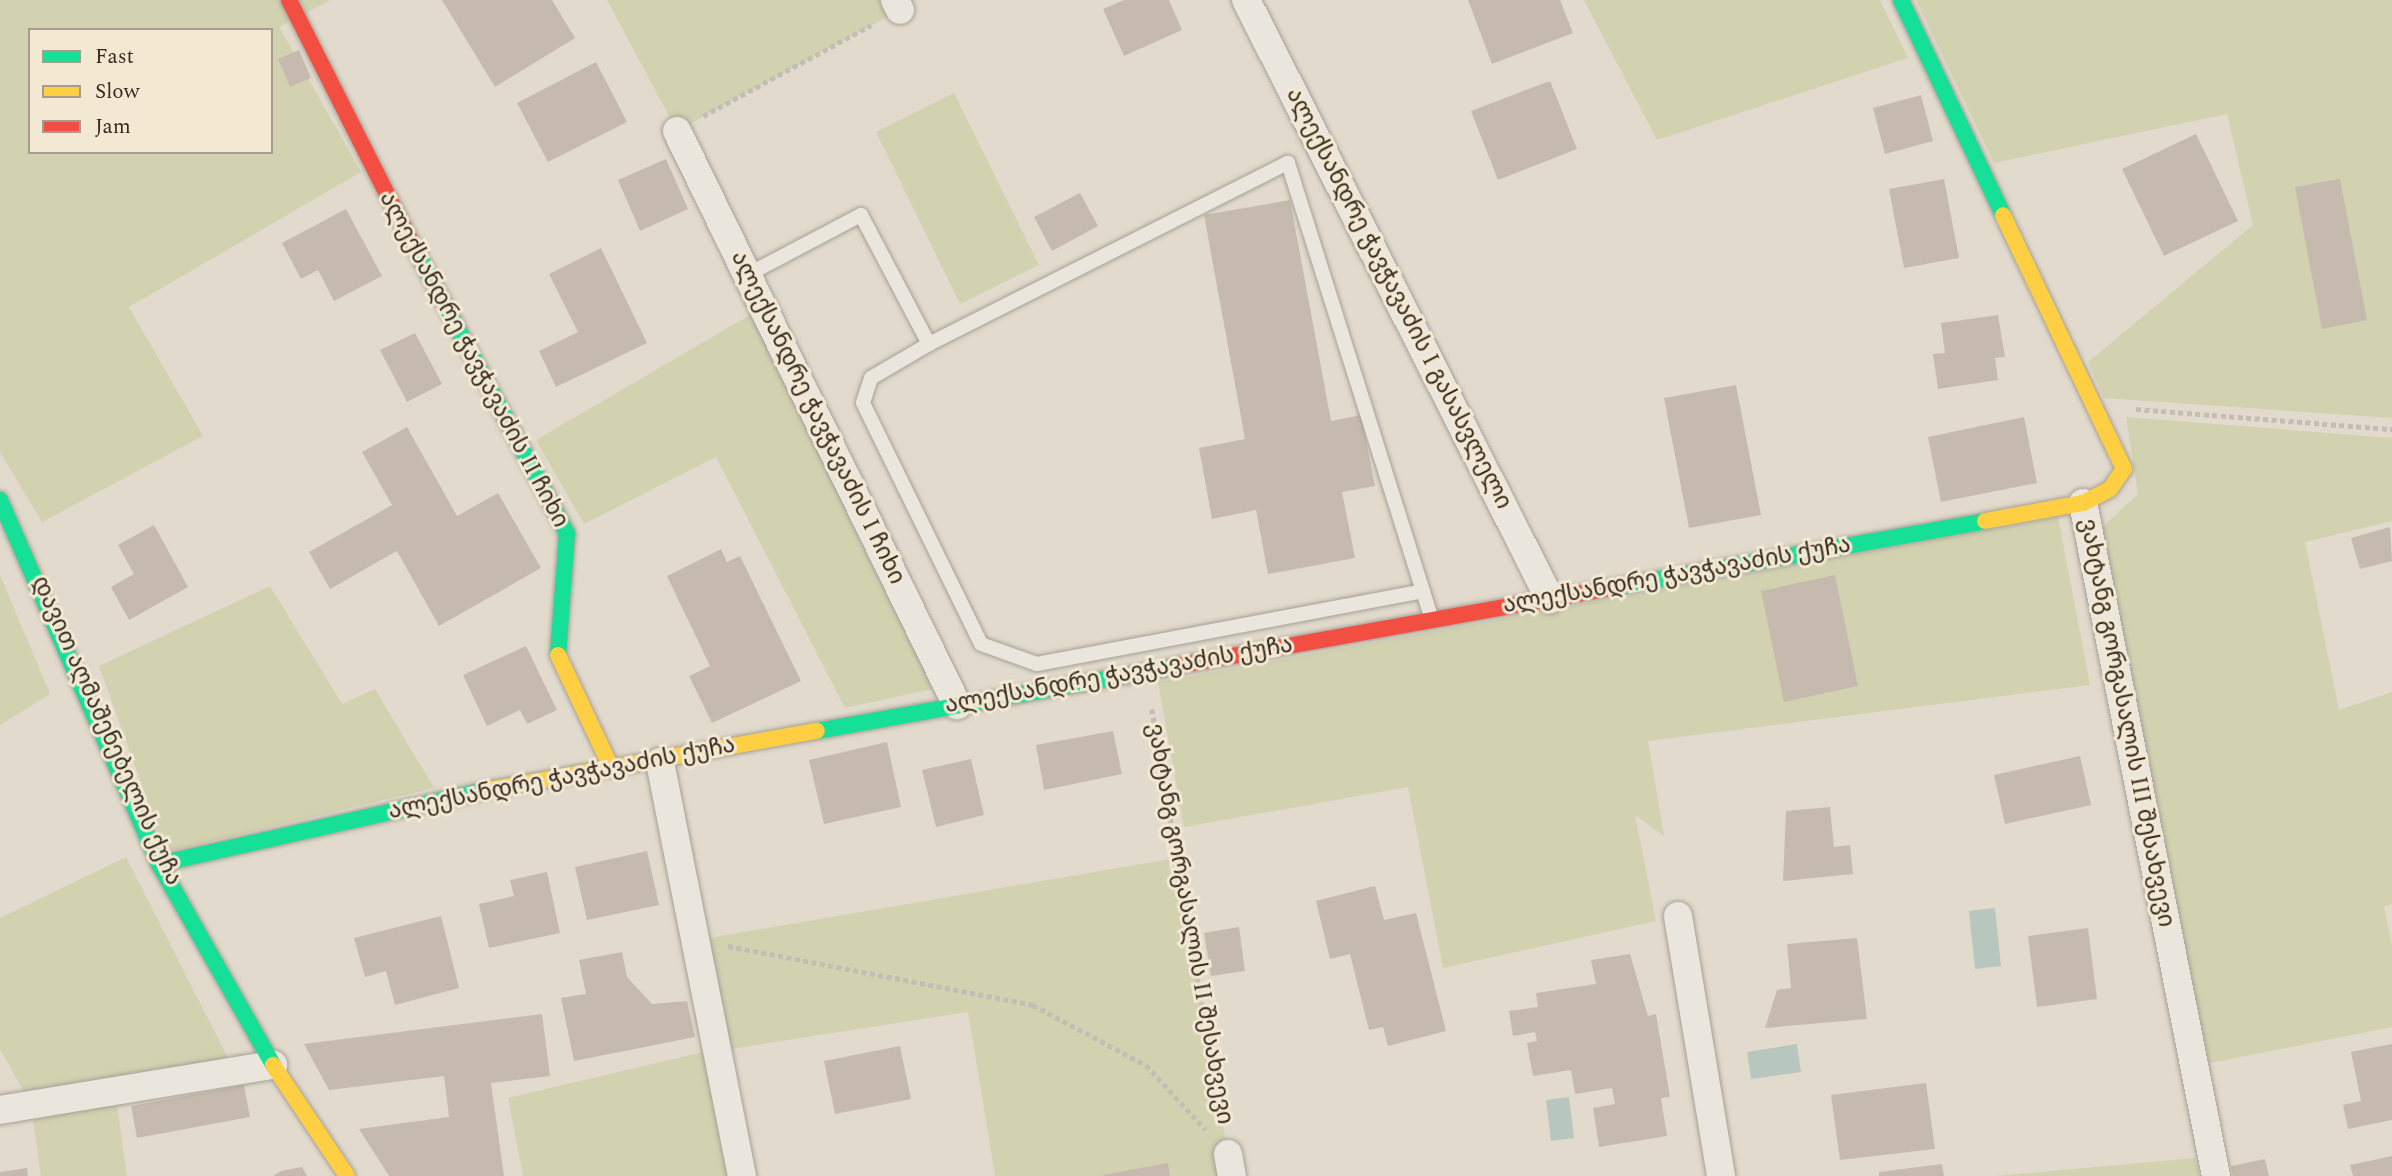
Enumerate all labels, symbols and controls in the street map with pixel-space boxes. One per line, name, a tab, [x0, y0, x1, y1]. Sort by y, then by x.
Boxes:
legend	[28, 28, 273, 154]
text: Fast	[95, 41, 134, 73]
text: Slow	[95, 76, 139, 108]
street label: ალექსანდრე ჭავჭავაძის I გასასვლელი	[1279, 84, 1517, 514]
text: Jam	[95, 111, 131, 143]
street label: ალექსანდრე ჭავჭავაძის II ჩიხი	[372, 187, 574, 533]
street label: ალექსანდრე ჭავჭავაძის I ჩიხი	[724, 247, 910, 589]
street label: ვახტანგ გორგასალის III შესახვევი	[2073, 516, 2179, 930]
street label: ალექსანდრე ჭავჭავაძის ქუჩა	[1501, 532, 1853, 620]
street label: დავით აღმაშენებელის ქუჩა	[25, 572, 187, 890]
street label: ალექსანდრე ჭავჭავაძის ქუჩა	[943, 632, 1295, 720]
street label: ვახტანგ გორგასალის II შესახვევი	[1140, 721, 1238, 1127]
street label: ალექსანდრე ჭავჭავაძის ქუჩა	[386, 732, 738, 826]

